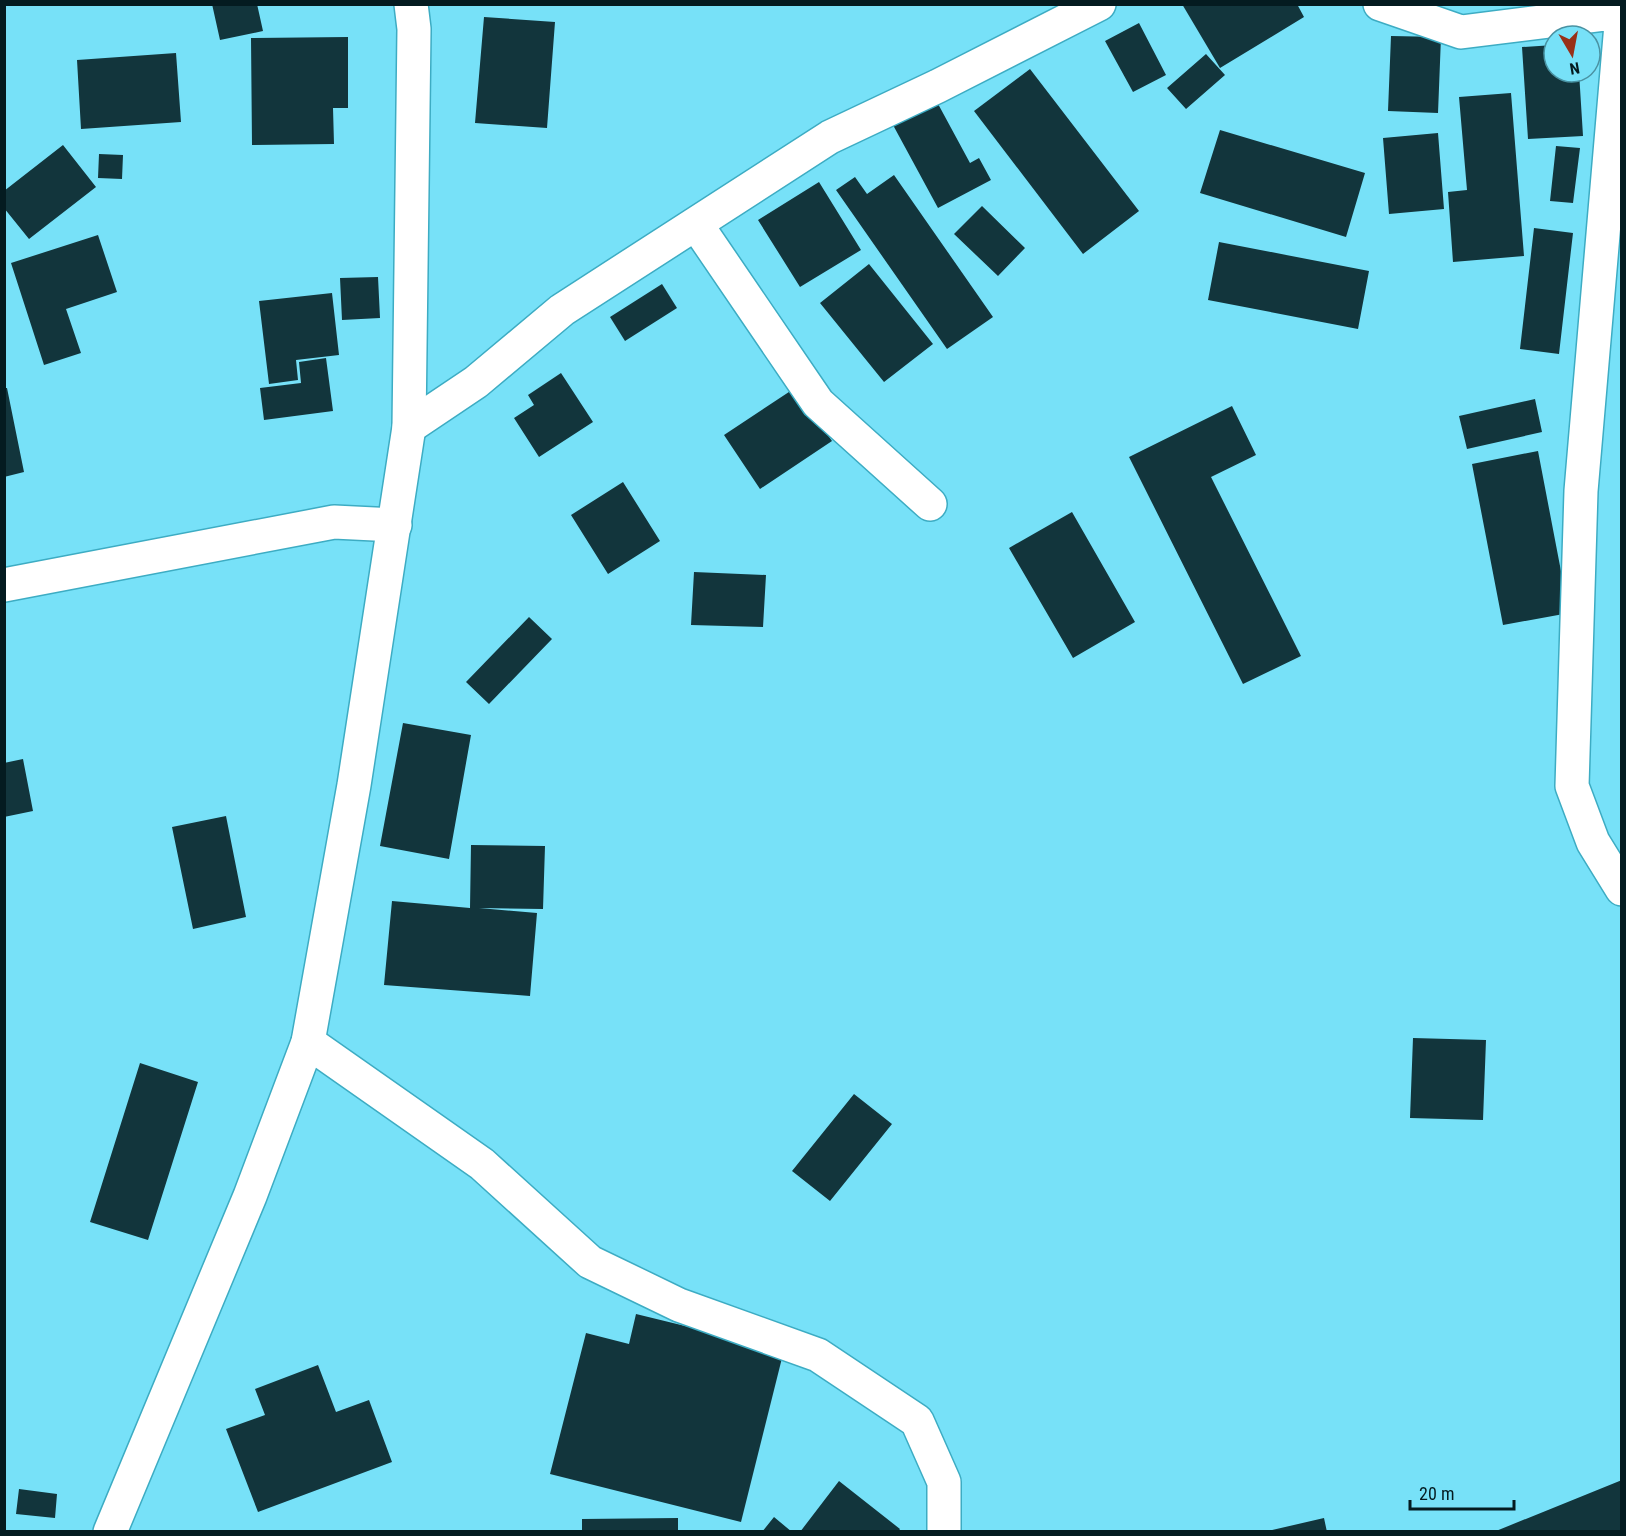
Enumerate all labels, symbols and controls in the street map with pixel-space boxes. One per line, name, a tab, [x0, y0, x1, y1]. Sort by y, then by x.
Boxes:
north arrow	[1542, 24, 1602, 84]
text: N	[1568, 58, 1581, 78]
scale bar	[1410, 1473, 1514, 1511]
text: 20 m	[1419, 1483, 1454, 1504]

